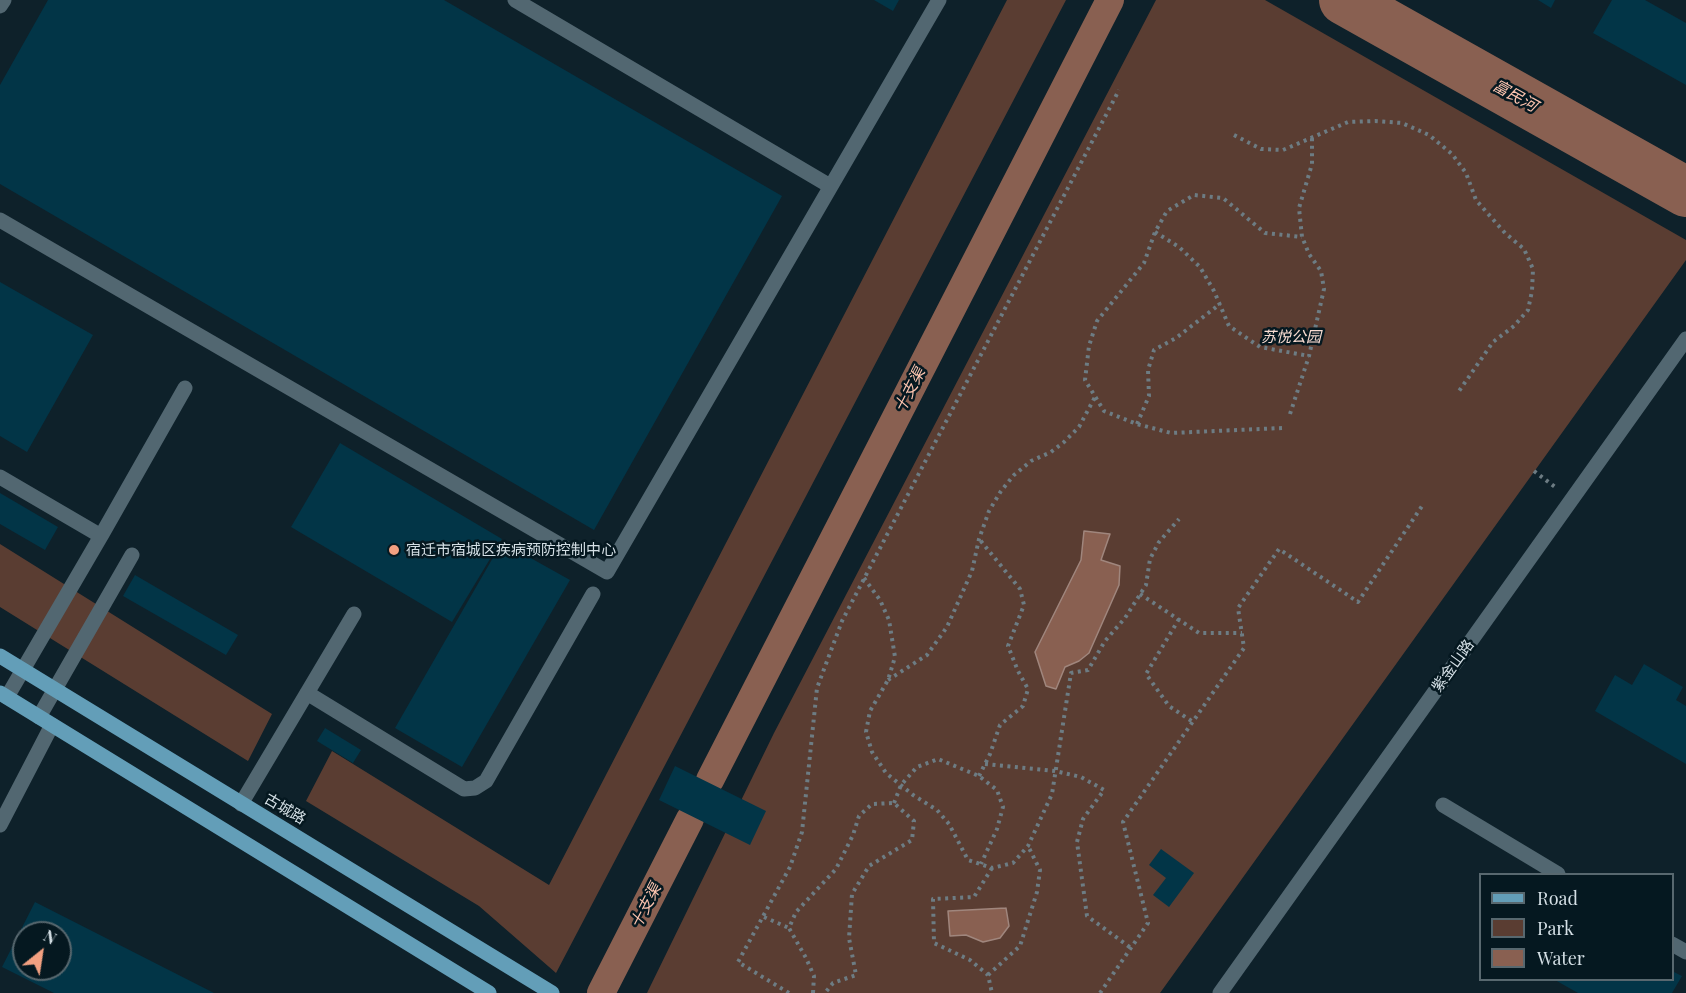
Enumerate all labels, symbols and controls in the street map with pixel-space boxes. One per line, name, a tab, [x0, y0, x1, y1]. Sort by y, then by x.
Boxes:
water label: 富民河	[1489, 76, 1541, 116]
park label: 苏悦公园	[1261, 328, 1321, 346]
water label: 十支渠	[891, 364, 929, 416]
place label: 宿迁市宿城区疾病预防控制中心	[406, 541, 616, 559]
marker: 宿迁市宿城区疾病预防控制中心	[387, 543, 401, 557]
street label: 紫金山路	[1428, 636, 1478, 696]
street label: 古城路	[261, 790, 309, 828]
legend	[1479, 873, 1674, 981]
water label: 十支渠	[627, 880, 665, 932]
text: Road	[1537, 886, 1578, 910]
text: Park	[1537, 916, 1574, 940]
north arrow	[12, 921, 72, 981]
text: N	[40, 925, 61, 949]
text: Water	[1537, 946, 1585, 970]

